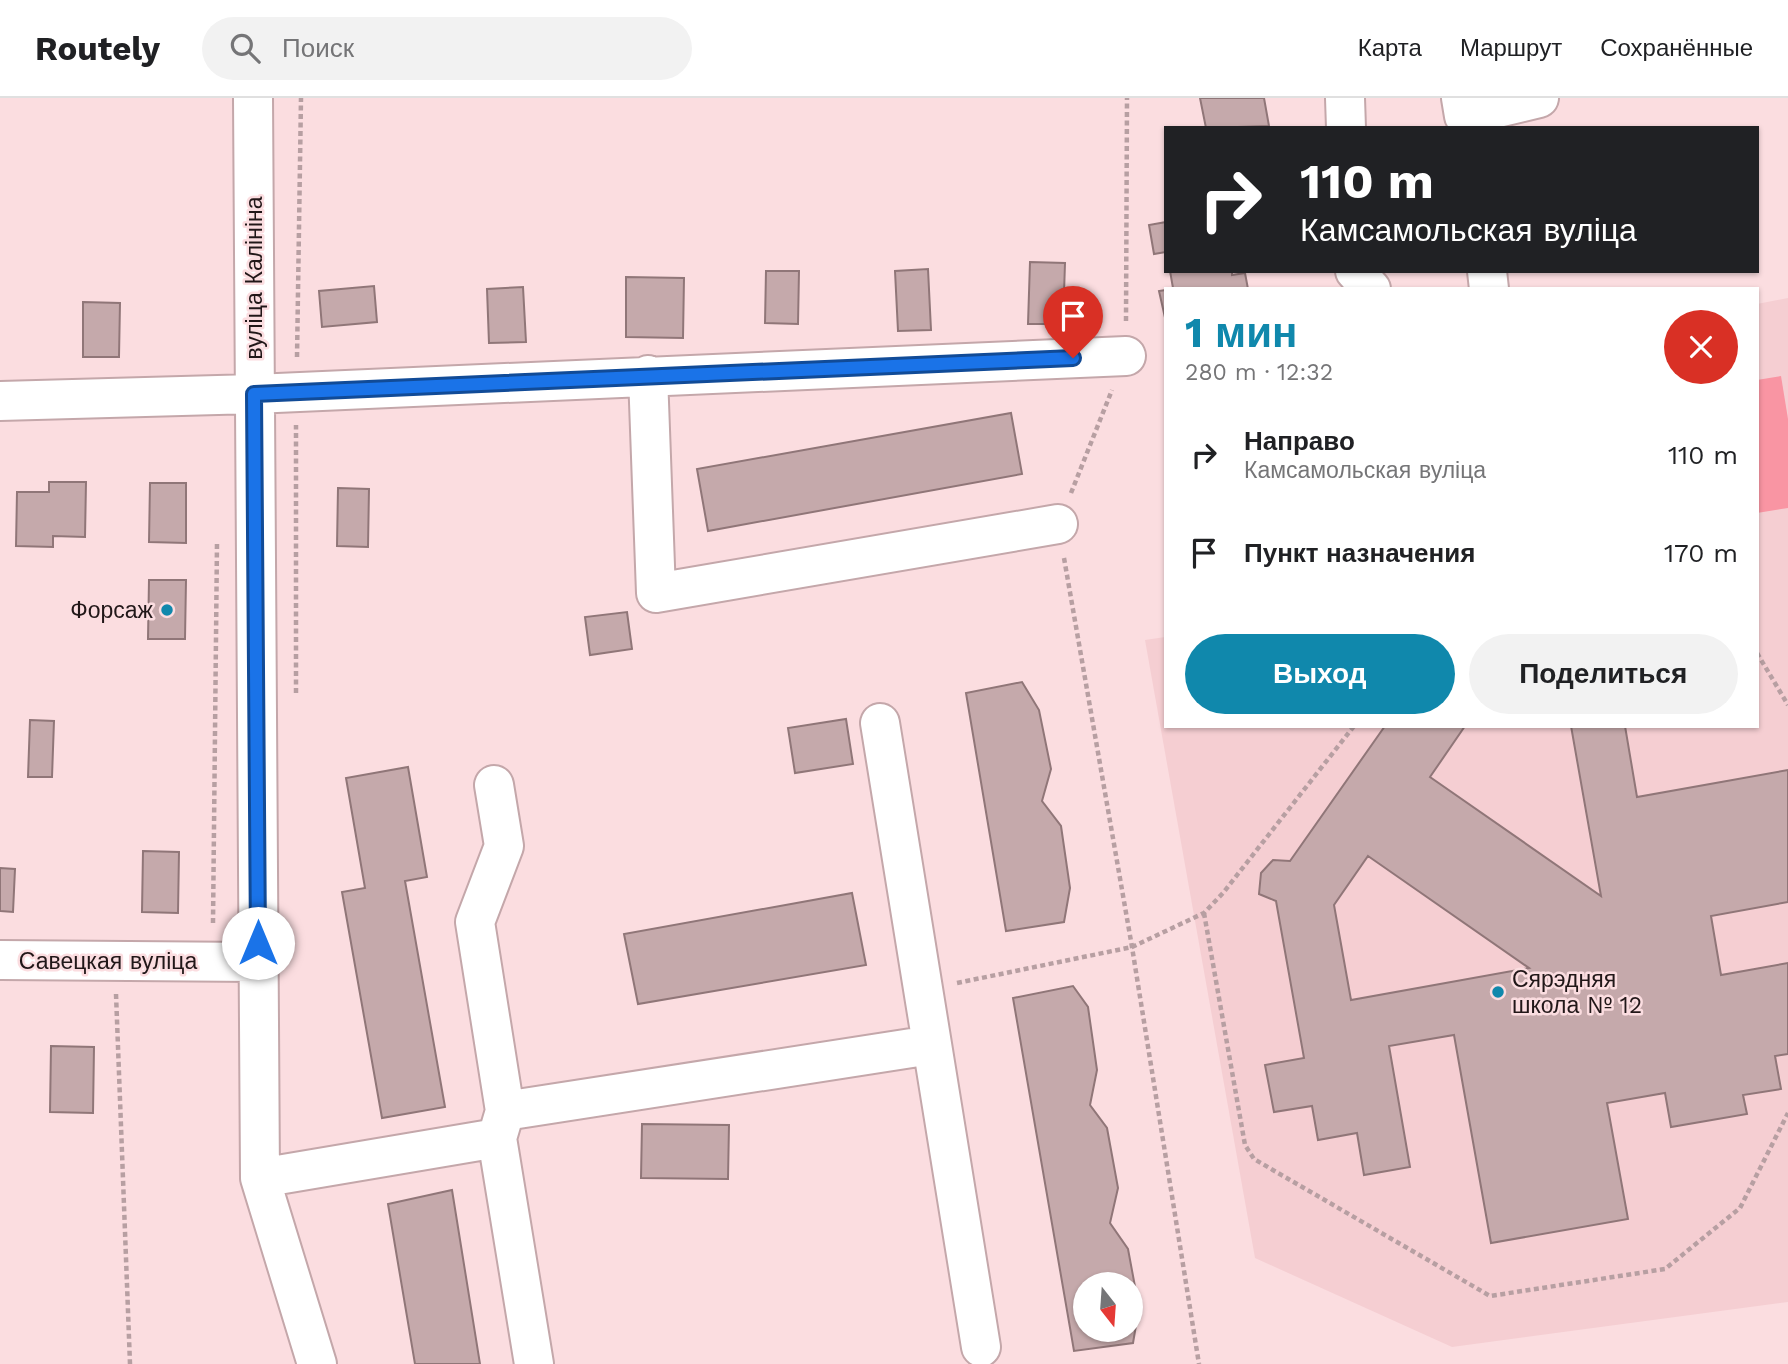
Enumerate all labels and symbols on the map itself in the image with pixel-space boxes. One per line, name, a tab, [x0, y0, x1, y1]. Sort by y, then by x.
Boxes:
street label: вуліца Калініна	[241, 196, 268, 360]
pin	[1043, 286, 1103, 358]
place label: Форсаж	[70, 597, 154, 624]
marker: Форсаж	[159, 602, 175, 618]
position arrow	[221, 906, 295, 980]
street label: Савецкая вуліца	[19, 948, 197, 975]
place label: Сярэдняя школа № 12	[1512, 966, 1642, 1019]
marker: Сярэдняя школа № 12	[1490, 984, 1506, 1000]
north arrow	[1073, 1272, 1143, 1342]

